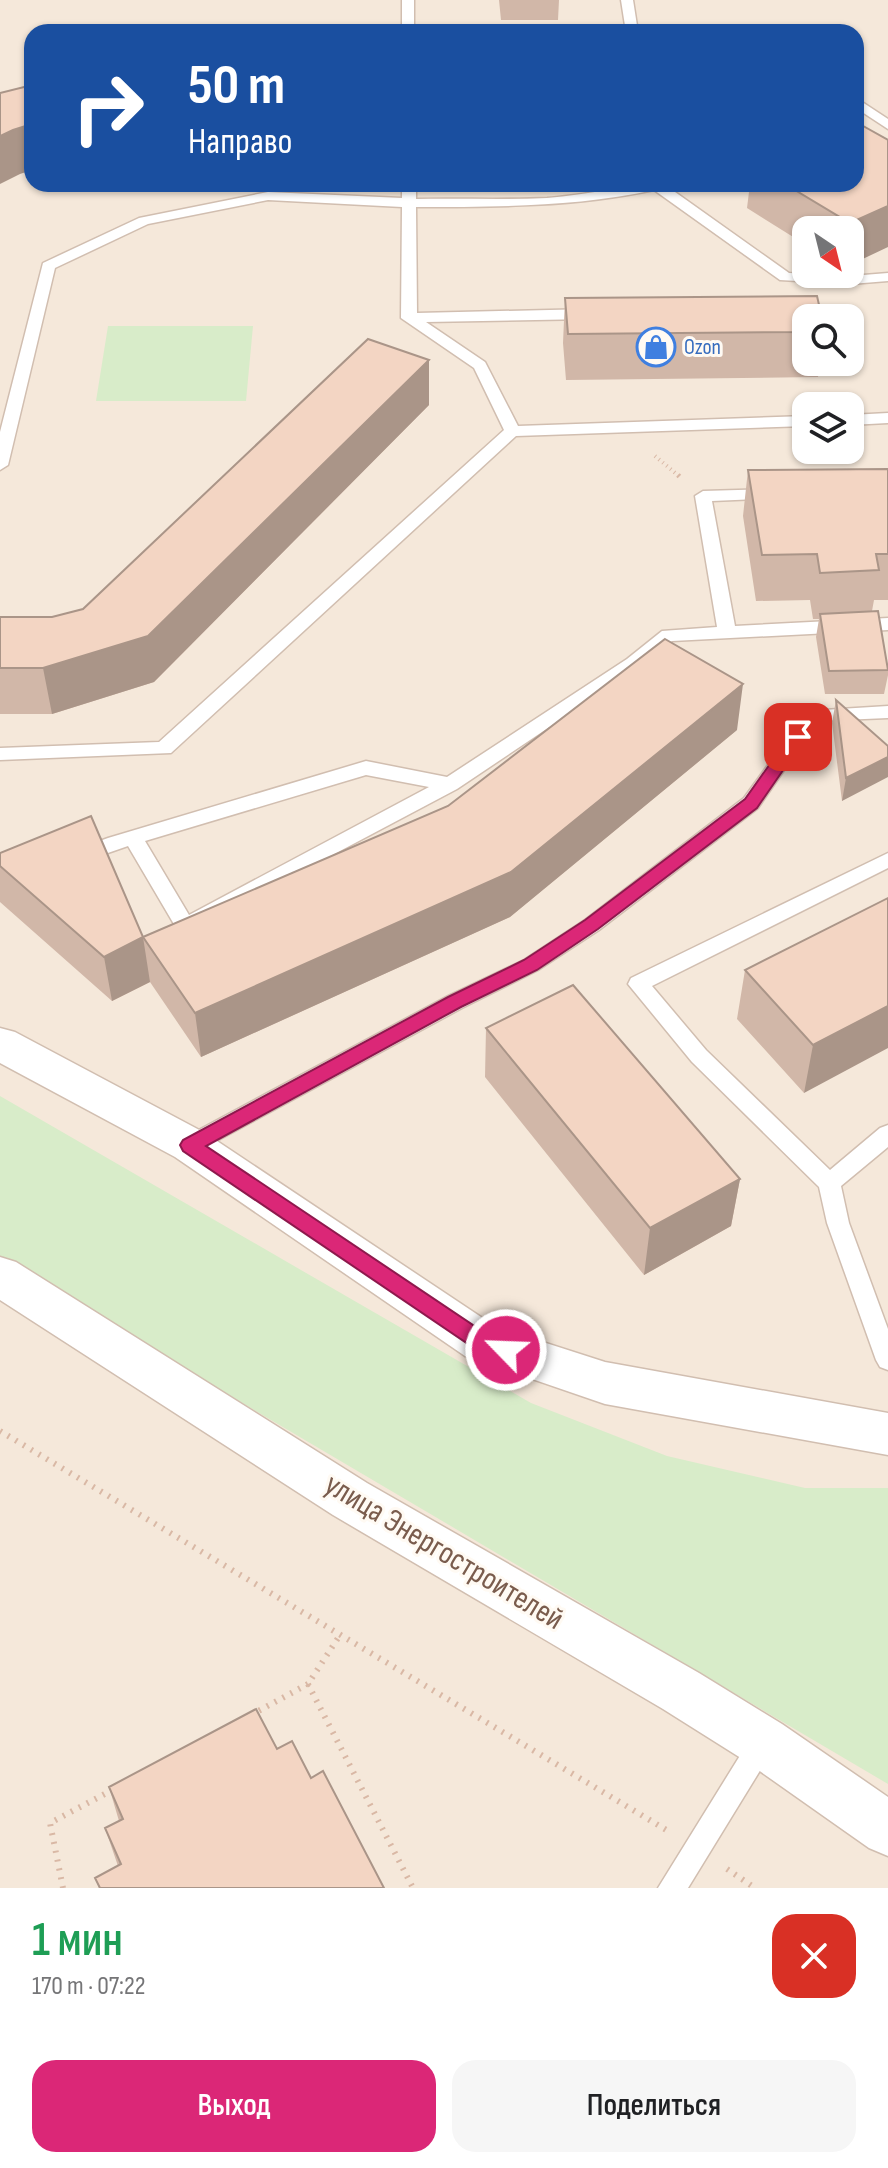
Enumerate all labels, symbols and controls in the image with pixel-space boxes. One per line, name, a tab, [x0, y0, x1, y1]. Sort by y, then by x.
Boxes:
text: 50 m	[188, 53, 285, 120]
icon: right	[56, 56, 160, 160]
text: Направо	[188, 121, 292, 164]
north arrow	[792, 216, 864, 288]
map controls	[792, 216, 864, 464]
button: search	[792, 304, 864, 376]
shop icon: Ozon	[635, 326, 677, 368]
place label: Ozon	[684, 334, 721, 361]
button: layers	[792, 392, 864, 464]
pin	[764, 703, 832, 771]
icon: arrive	[776, 715, 820, 759]
position arrow	[464, 1308, 548, 1392]
street label: улица Энергостроителей	[317, 1465, 571, 1639]
text: 1 мин	[32, 1912, 123, 1969]
button: close	[772, 1914, 856, 1998]
text: 170 m · 07:22	[32, 1971, 145, 2002]
button: Выход	[32, 2060, 436, 2152]
button: Поделиться	[452, 2060, 856, 2152]

